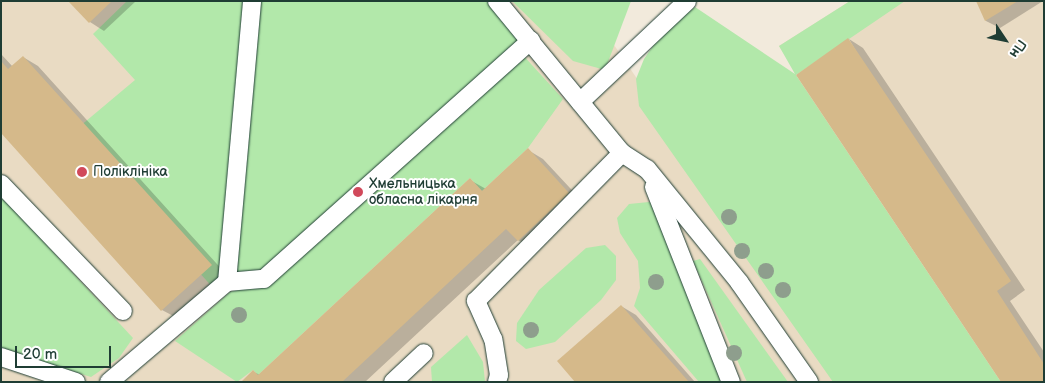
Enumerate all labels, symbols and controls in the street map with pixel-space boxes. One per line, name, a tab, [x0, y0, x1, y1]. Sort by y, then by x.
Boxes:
north arrow	[980, 15, 1030, 65]
text: Пн	[1006, 36, 1030, 61]
place label: Поліклініка	[93, 164, 168, 180]
marker: Поліклініка	[75, 165, 89, 179]
place label: Хмельницька обласна лікарня	[369, 176, 478, 208]
marker: Хмельницька обласна лікарня	[351, 185, 365, 199]
scale bar	[18, 336, 114, 368]
text: 20 m	[23, 345, 57, 364]

